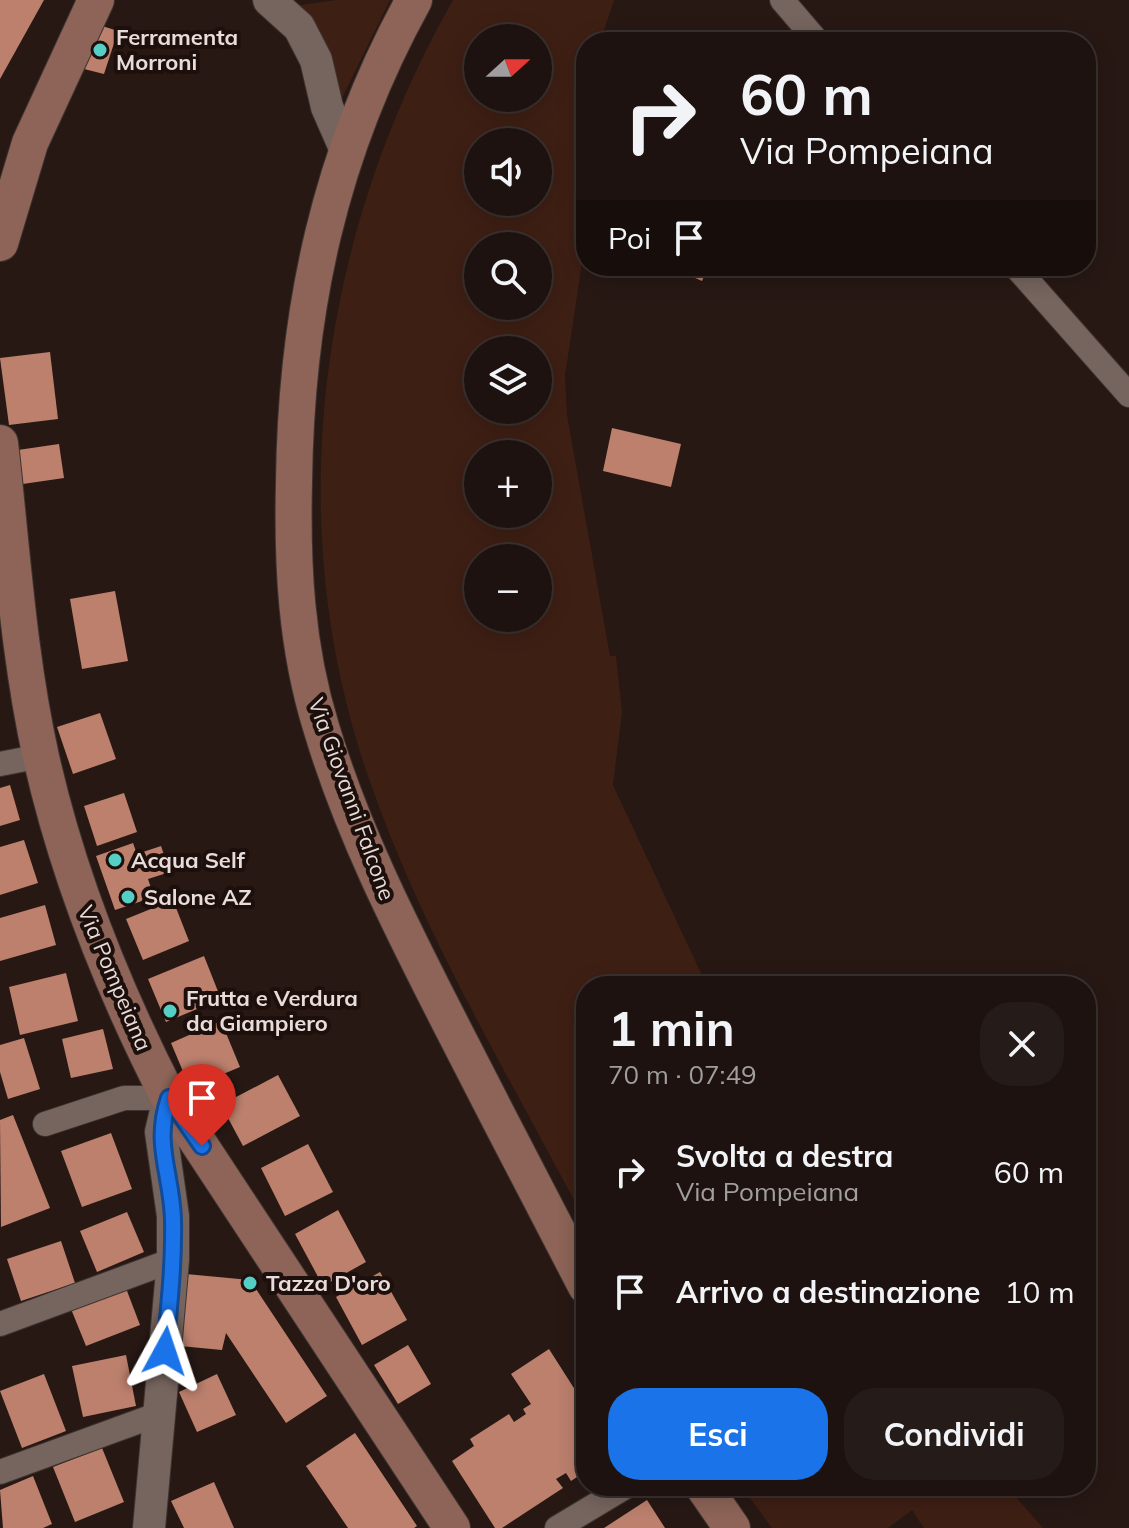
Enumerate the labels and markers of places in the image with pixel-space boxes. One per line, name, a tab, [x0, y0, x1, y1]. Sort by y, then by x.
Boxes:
place label: Ferramenta Morroni	[116, 23, 238, 76]
marker: Ferramenta Morroni	[91, 41, 109, 59]
place label: Acqua Self	[131, 846, 246, 874]
marker: Acqua Self	[106, 851, 124, 869]
place label: Salone AZ	[144, 883, 252, 911]
marker: Salone AZ	[119, 888, 137, 906]
place label: Frutta e Verdura da Giampiero	[186, 984, 358, 1037]
marker: Frutta e Verdura da Giampiero	[161, 1002, 179, 1020]
pin	[168, 1064, 236, 1146]
place label: Tazza D'oro	[266, 1269, 391, 1297]
marker: Tazza D'oro	[241, 1274, 259, 1292]

